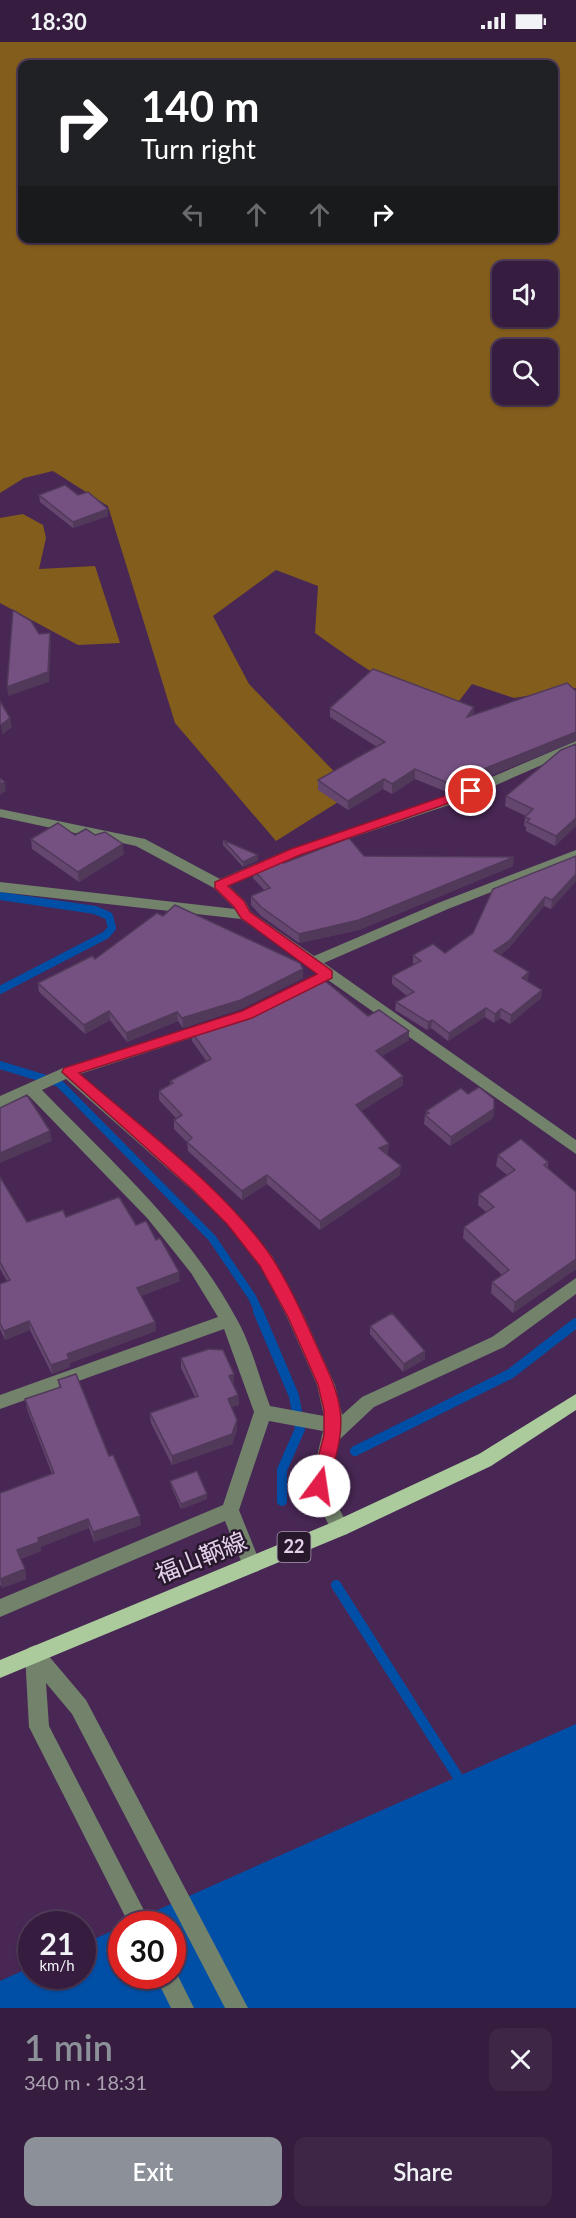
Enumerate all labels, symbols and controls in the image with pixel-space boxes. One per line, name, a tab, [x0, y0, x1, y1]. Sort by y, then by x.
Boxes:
text: 18:30	[30, 8, 87, 35]
text: 140 m	[141, 81, 259, 131]
icon: right	[42, 84, 120, 162]
text: Turn right	[141, 132, 256, 165]
icon: left	[177, 198, 210, 231]
icon: ahead	[240, 198, 273, 231]
icon: ahead	[303, 198, 336, 231]
icon: right	[366, 198, 399, 231]
map controls	[492, 261, 558, 405]
button: sound	[492, 261, 558, 327]
button: search	[492, 339, 558, 405]
pin	[445, 765, 496, 816]
icon: arrive	[454, 774, 487, 807]
position arrow	[287, 1454, 351, 1518]
street label: 福山鞆線	[151, 1525, 250, 1588]
road number: 22	[278, 1532, 310, 1562]
speed limit sign: 30	[108, 1911, 186, 1989]
text: 21	[40, 1925, 74, 1961]
text: km/h	[39, 1956, 75, 1974]
text: 1 min	[24, 2025, 113, 2069]
button: close	[489, 2028, 552, 2091]
text: 340 m · 18:31	[24, 2070, 147, 2094]
button: Exit	[24, 2137, 282, 2206]
button: Share	[294, 2137, 552, 2206]

